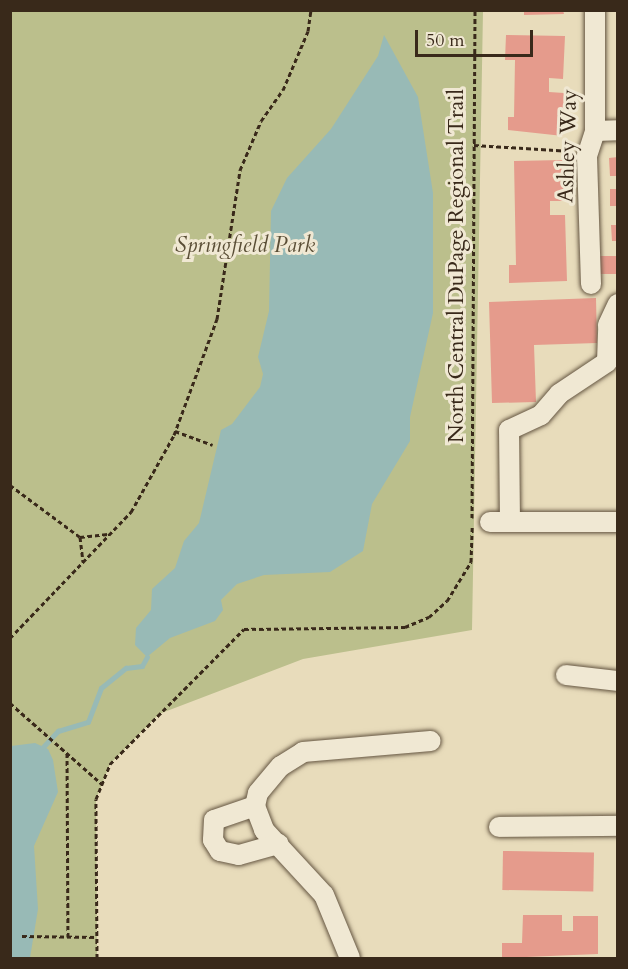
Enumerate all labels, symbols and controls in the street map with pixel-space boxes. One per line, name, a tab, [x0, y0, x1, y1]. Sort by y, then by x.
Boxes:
scale bar	[418, 18, 536, 56]
text: 50 m	[426, 28, 465, 53]
street label: North Central DuPage Regional Trail	[444, 89, 470, 443]
street label: Ashley Way	[553, 89, 583, 203]
park label: Springfield Park	[175, 233, 315, 259]

